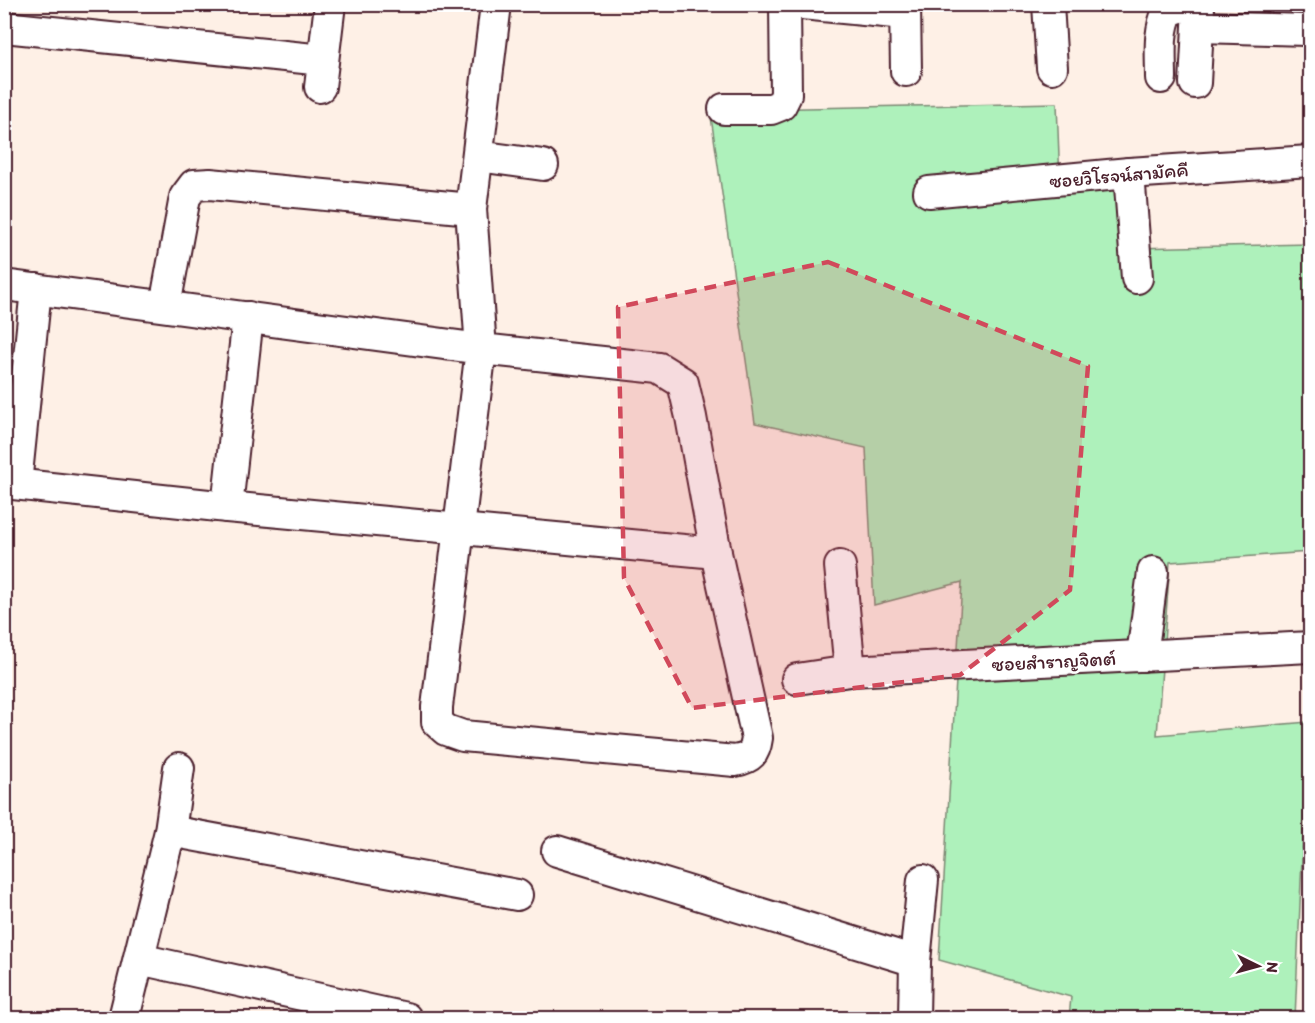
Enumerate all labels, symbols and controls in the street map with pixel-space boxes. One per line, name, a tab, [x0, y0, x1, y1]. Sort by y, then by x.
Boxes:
street label: ซอยวิโรจน์สามัคคี	[1048, 157, 1190, 193]
street label: ซอยสำราญจิตต์	[991, 646, 1117, 676]
north arrow	[1228, 936, 1288, 996]
text: N	[1263, 961, 1282, 973]

